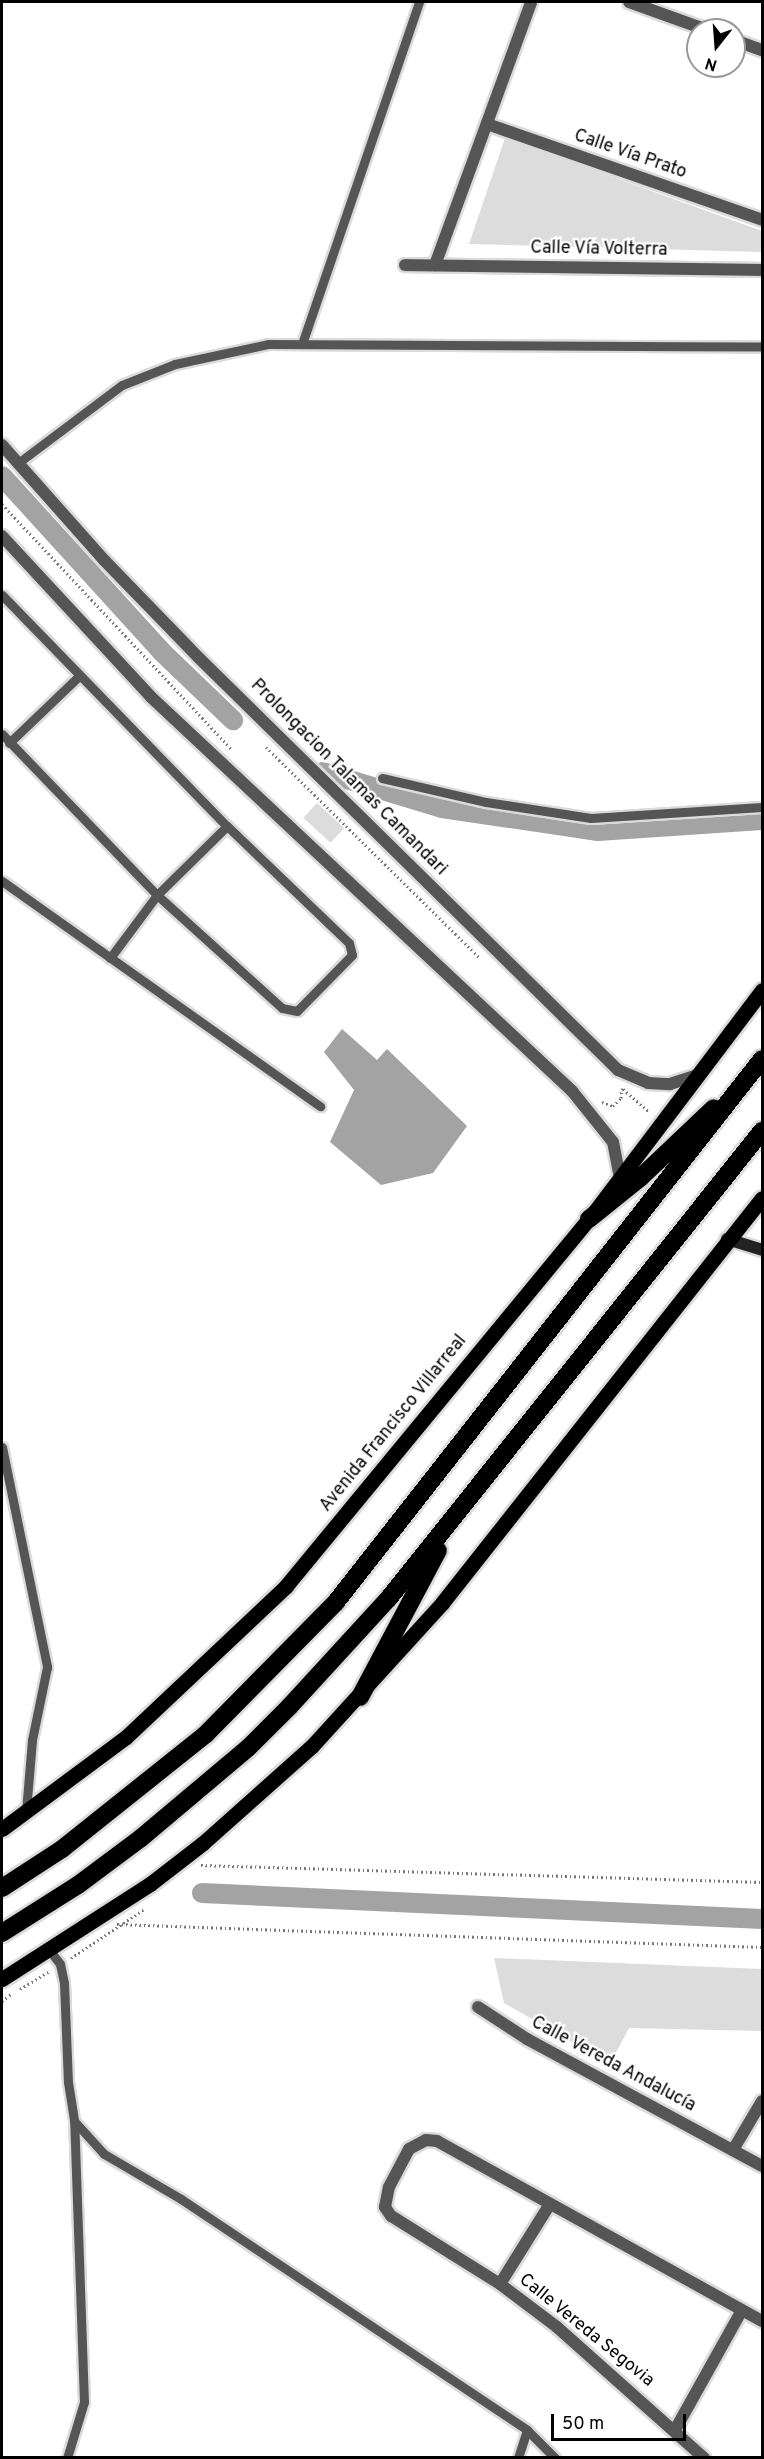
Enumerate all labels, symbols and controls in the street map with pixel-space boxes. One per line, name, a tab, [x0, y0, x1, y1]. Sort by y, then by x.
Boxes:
north arrow	[686, 18, 746, 78]
text: N	[703, 52, 720, 75]
street label: Calle Vía Prato	[571, 126, 689, 184]
street label: Calle Vía Volterra	[529, 238, 669, 262]
street label: Prolongacion Talamas Camandari	[245, 675, 451, 881]
street label: Avenida Francisco Villarreal	[316, 1331, 472, 1517]
street label: Calle Vereda Andalucía	[526, 2012, 700, 2118]
street label: Calle Vereda Segovia	[514, 2270, 658, 2392]
scale bar	[554, 2402, 689, 2440]
text: 50 m	[562, 2413, 604, 2436]

